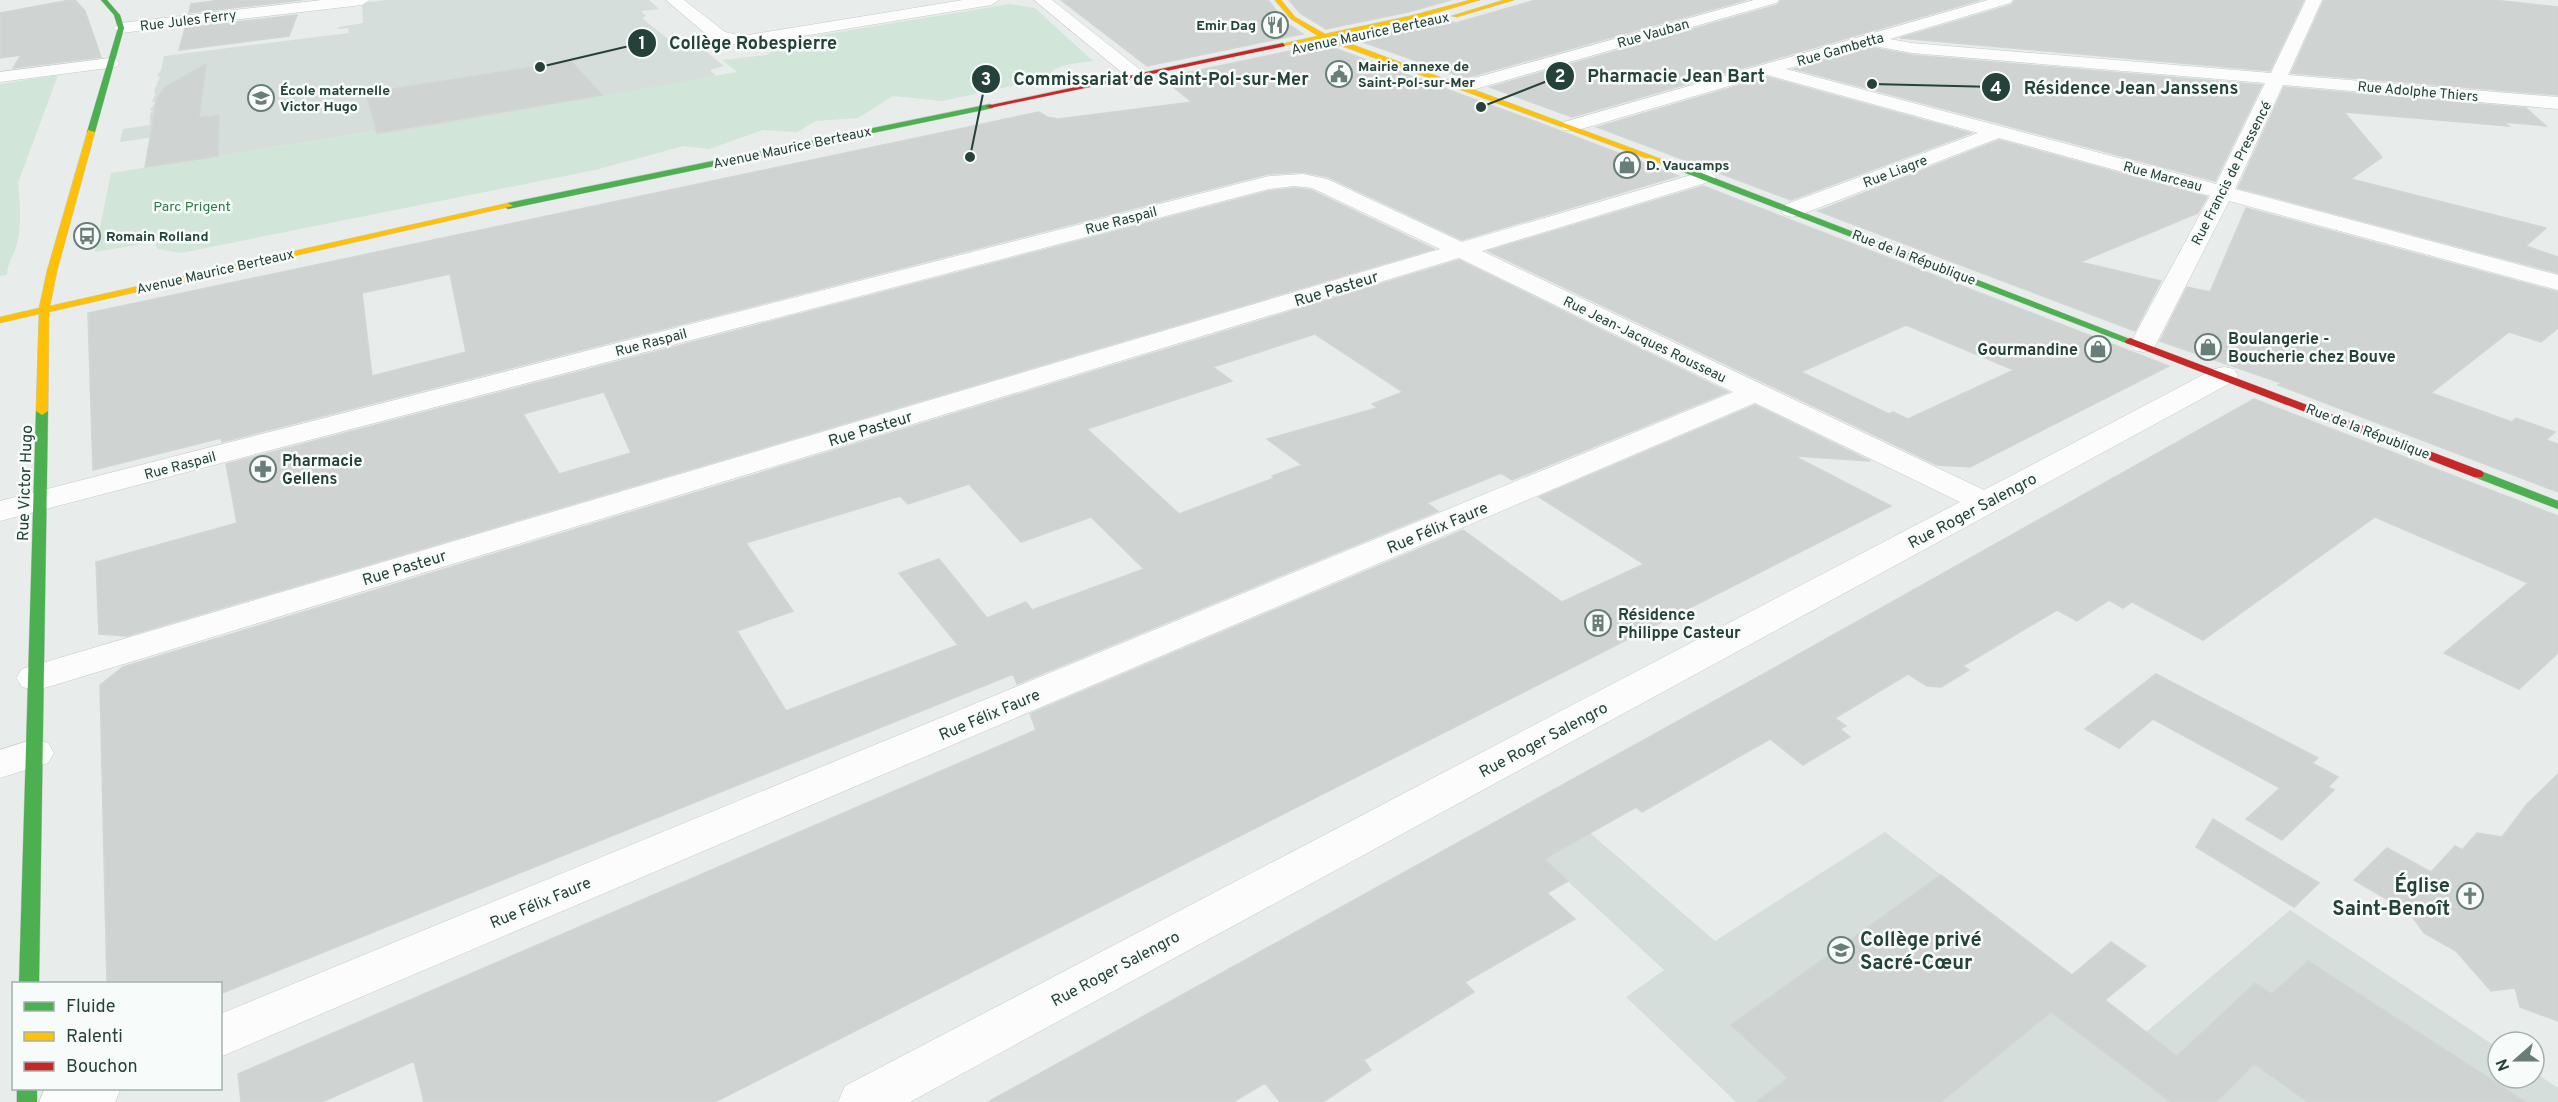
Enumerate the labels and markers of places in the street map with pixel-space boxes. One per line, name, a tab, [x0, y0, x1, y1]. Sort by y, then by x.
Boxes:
restaurant icon: Emir Dag	[1260, 10, 1290, 40]
place label: Emir Dag	[1196, 18, 1256, 35]
callout: Collège Robespierre	[627, 25, 849, 61]
callout: Pharmacie Jean Bart	[1545, 58, 1776, 94]
public building icon: Mairie annexe de Saint-Pol-sur-Mer	[1324, 59, 1354, 89]
place label: Mairie annexe de Saint-Pol-sur-Mer	[1358, 59, 1475, 92]
callout: Commissariat de Saint-Pol-sur-Mer	[971, 61, 1321, 97]
callout: Résidence Jean Janssens	[1981, 69, 2250, 105]
place label: École maternelle Victor Hugo	[280, 82, 390, 116]
school or university icon: École maternelle Victor Hugo	[246, 83, 276, 113]
shop icon: D. Vaucamps	[1612, 150, 1642, 180]
place label: D. Vaucamps	[1646, 158, 1729, 175]
bus stop icon: Romain Rolland	[72, 221, 102, 251]
place label: Romain Rolland	[106, 229, 208, 246]
place label: Boulangerie - Boucherie chez Bouve	[2228, 330, 2396, 368]
shop icon: Boulangerie - Boucherie chez Bouve	[2193, 332, 2223, 362]
shop icon: Gourmandine	[2083, 334, 2113, 364]
place label: Gourmandine	[1977, 341, 2078, 361]
place label: Pharmacie Gellens	[282, 452, 362, 490]
pharmacy icon: Pharmacie Gellens	[248, 454, 278, 484]
place label: Résidence Philippe Casteur	[1618, 606, 1741, 644]
building icon: Résidence Philippe Casteur	[1583, 608, 1613, 638]
place label: Église Saint-Benoît	[2332, 872, 2450, 923]
church icon: Église Saint-Benoît	[2455, 881, 2485, 911]
place label: Collège privé Sacré-Cœur	[1860, 928, 1982, 977]
school or university icon: Collège privé Sacré-Cœur	[1826, 935, 1856, 965]

